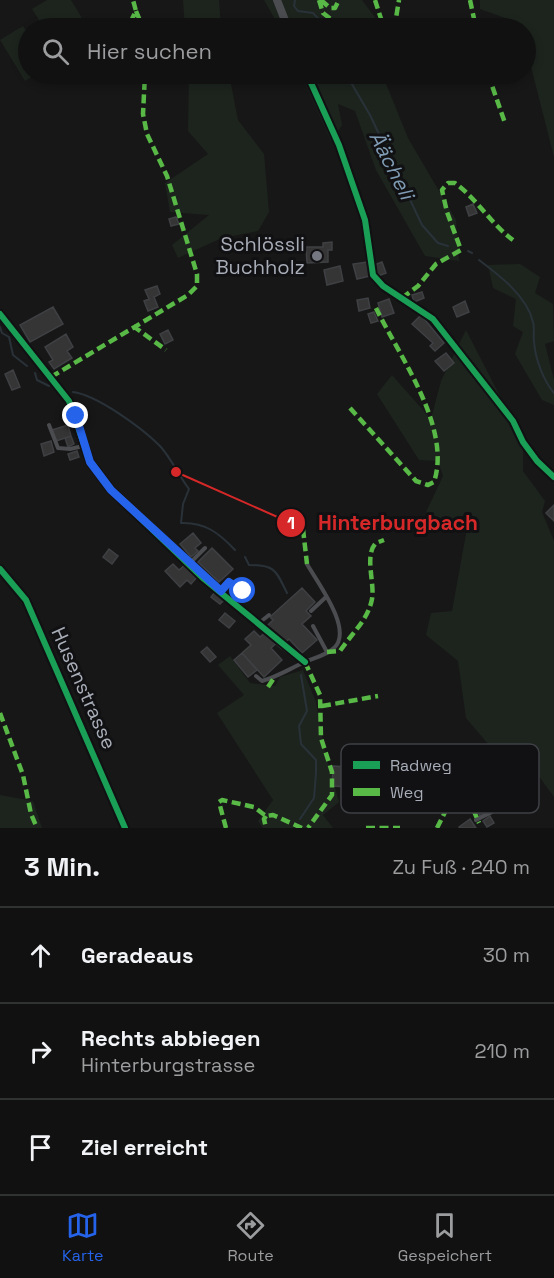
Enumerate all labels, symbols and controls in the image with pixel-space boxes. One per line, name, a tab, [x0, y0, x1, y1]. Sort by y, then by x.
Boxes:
search box	[18, 18, 536, 84]
icon: search	[39, 35, 72, 68]
text: Hier suchen	[87, 37, 212, 65]
water label: Äächeli	[363, 126, 422, 206]
place label: Schlössli Buchholz	[215, 231, 305, 280]
marker: Schlössli Buchholz	[310, 249, 324, 263]
route end	[62, 402, 88, 428]
callout: Hinterburgbach	[276, 503, 490, 542]
text: Hinterburgbach	[318, 509, 478, 536]
text: 1	[287, 511, 295, 534]
route start	[229, 577, 255, 603]
street label: Husenstrasse	[45, 623, 123, 753]
legend	[341, 744, 539, 813]
text: Radweg	[390, 755, 452, 776]
text: Weg	[390, 782, 424, 803]
text: 3 Min.	[24, 850, 100, 884]
text: Zu Fuß · 240 m	[392, 854, 530, 880]
icon: ahead	[24, 939, 57, 972]
text: Geradeaus	[81, 941, 193, 969]
text: 30 m	[483, 942, 530, 968]
text: Rechts abbiegen	[81, 1024, 261, 1052]
icon: right	[24, 1035, 57, 1068]
text: 210 m	[474, 1038, 530, 1064]
text: Hinterburgstrasse	[81, 1052, 255, 1078]
icon: arrive	[24, 1131, 57, 1164]
text: Ziel erreicht	[81, 1133, 208, 1161]
tab: Karte	[62, 1209, 104, 1266]
tab: Route	[227, 1209, 274, 1266]
tab: Gespeichert	[398, 1209, 492, 1266]

